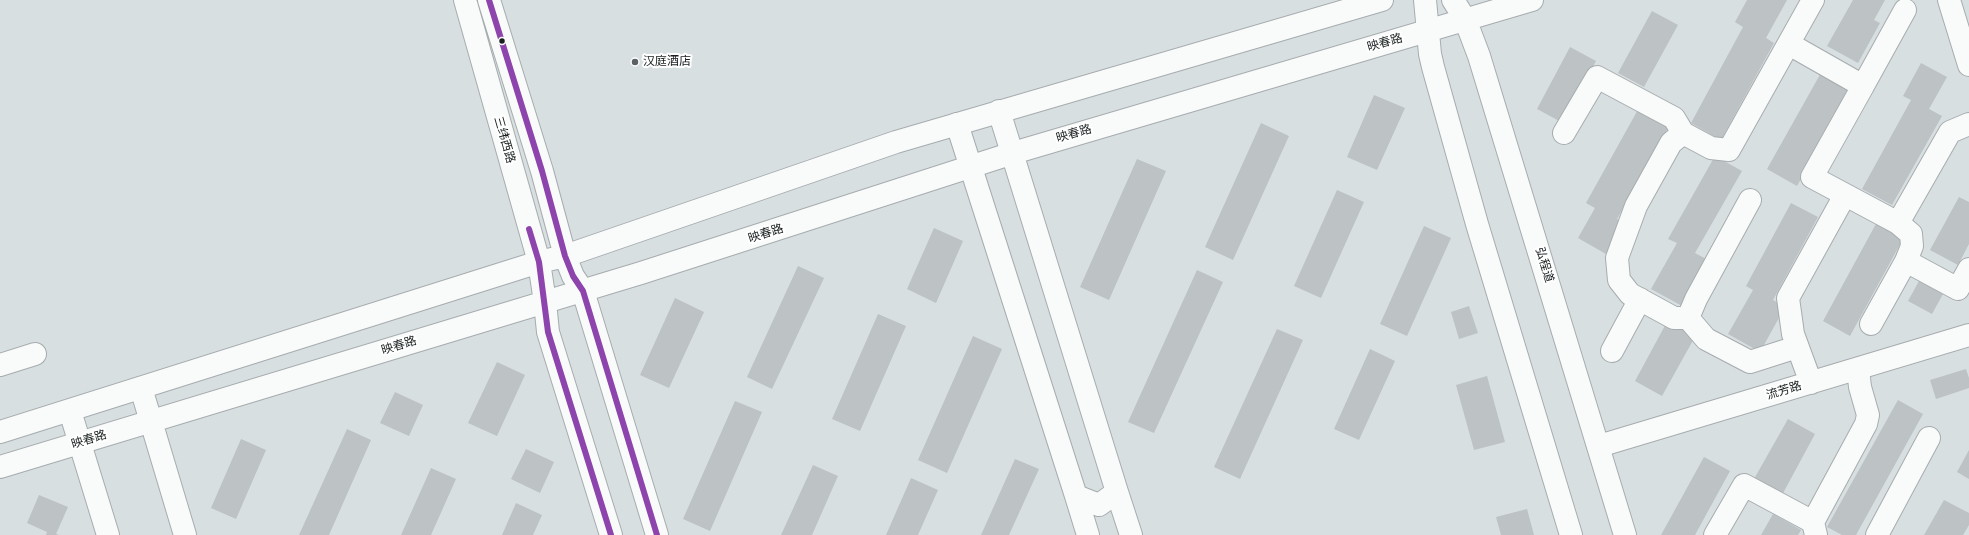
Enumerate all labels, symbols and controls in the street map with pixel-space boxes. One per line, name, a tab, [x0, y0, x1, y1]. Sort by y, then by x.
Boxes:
street label: 映春路	[1366, 31, 1404, 55]
unlabelled marker	[497, 36, 507, 46]
place label: 汉庭酒店	[643, 55, 691, 69]
marker: 汉庭酒店	[630, 57, 640, 67]
street label: 三纬西路	[490, 115, 518, 165]
street label: 映春路	[1055, 122, 1093, 146]
street label: 映春路	[747, 222, 785, 246]
street label: 弘程道	[1532, 246, 1556, 284]
street label: 映春路	[380, 334, 418, 358]
street label: 流芳路	[1765, 379, 1803, 403]
street label: 映春路	[70, 428, 108, 452]

